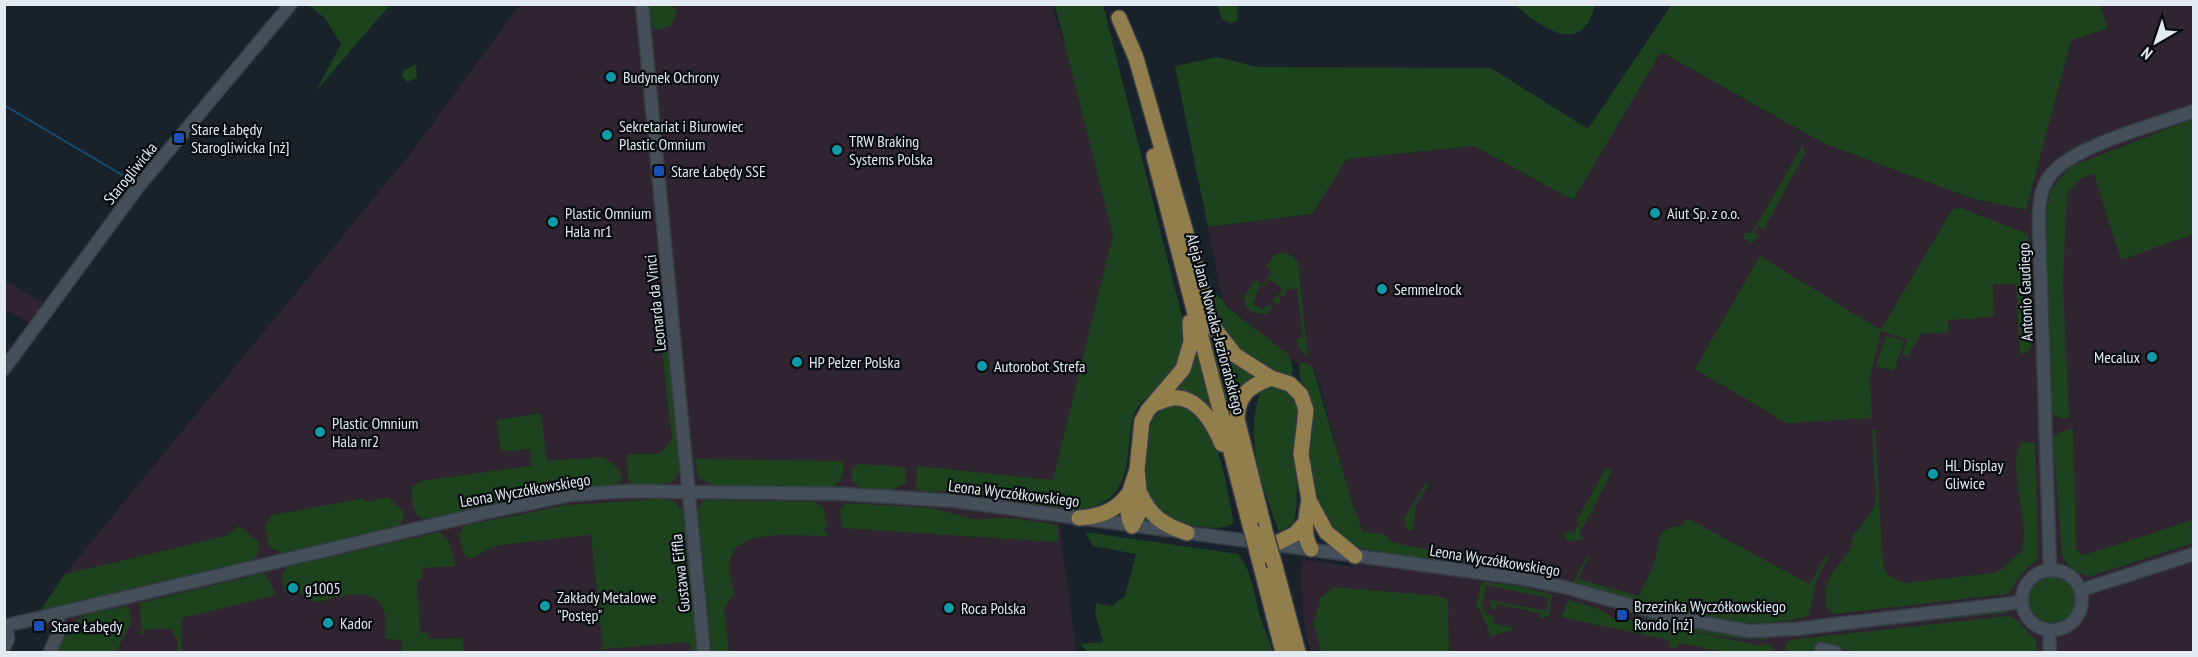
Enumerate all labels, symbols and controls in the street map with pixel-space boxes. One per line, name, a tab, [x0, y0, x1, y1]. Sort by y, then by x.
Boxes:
north arrow	[2126, 12, 2186, 72]
text: N	[2137, 43, 2156, 64]
place label: Budynek Ochrony	[623, 67, 719, 87]
marker: Budynek Ochrony	[604, 70, 618, 84]
place label: Sekretariat i Biurowiec Plastic Omnium	[619, 116, 744, 154]
place label: Stare Łabędy Starogliwicka [nż]	[191, 119, 289, 157]
marker: Sekretariat i Biurowiec Plastic Omnium	[600, 128, 614, 142]
marker: Stare Łabędy Starogliwicka [nż]	[172, 131, 186, 145]
place label: TRW Braking Systems Polska	[849, 131, 933, 169]
street label: Starogliwicka	[99, 138, 161, 208]
marker: TRW Braking Systems Polska	[830, 143, 844, 157]
place label: Stare Łabędy SSE	[671, 161, 766, 181]
marker: Stare Łabędy SSE	[652, 164, 666, 178]
place label: Plastic Omnium Hala nr1	[565, 203, 651, 241]
place label: Aiut Sp. z o.o.	[1667, 203, 1740, 223]
marker: Aiut Sp. z o.o.	[1648, 206, 1662, 220]
marker: Plastic Omnium Hala nr1	[546, 215, 560, 229]
street label: Aleja Jana Nowaka-Jeziorańskiego	[1182, 231, 1250, 417]
street label: Antonio Gaudiego	[2013, 242, 2037, 342]
street label: Leonarda da Vinci	[640, 254, 670, 352]
place label: Semmelrock	[1394, 279, 1463, 299]
marker: Semmelrock	[1375, 282, 1389, 296]
place label: Mecalux	[2094, 347, 2140, 367]
marker: Mecalux	[2145, 350, 2159, 364]
place label: HP Pelzer Polska	[809, 352, 900, 372]
marker: HP Pelzer Polska	[790, 355, 804, 369]
place label: Autorobot Strefa	[994, 356, 1085, 376]
marker: Autorobot Strefa	[975, 359, 989, 373]
place label: Plastic Omnium Hala nr2	[332, 413, 418, 451]
marker: Plastic Omnium Hala nr2	[313, 425, 327, 439]
place label: HL Display Gliwice	[1945, 455, 2003, 493]
marker: HL Display Gliwice	[1926, 467, 1940, 481]
street label: Leona Wyczółkowskiego	[458, 469, 592, 511]
street label: Leona Wyczółkowskiego	[947, 475, 1081, 511]
street label: Gustawa Eiffla	[666, 533, 694, 613]
street label: Leona Wyczółkowskiego	[1428, 540, 1562, 580]
place label: g1005	[305, 578, 341, 598]
marker: g1005	[286, 581, 300, 595]
place label: Zakłady Metalowe "Postęp"	[557, 587, 656, 625]
place label: Brzezinka Wyczółkowskiego Rondo [nż]	[1634, 596, 1786, 634]
place label: Roca Polska	[961, 598, 1026, 618]
marker: Zakłady Metalowe "Postęp"	[538, 599, 552, 613]
marker: Roca Polska	[942, 601, 956, 615]
marker: Brzezinka Wyczółkowskiego Rondo [nż]	[1615, 608, 1629, 622]
place label: Kador	[340, 613, 373, 633]
place label: Stare Łabędy	[51, 616, 122, 636]
marker: Kador	[321, 616, 335, 630]
marker: Stare Łabędy	[32, 619, 46, 633]

